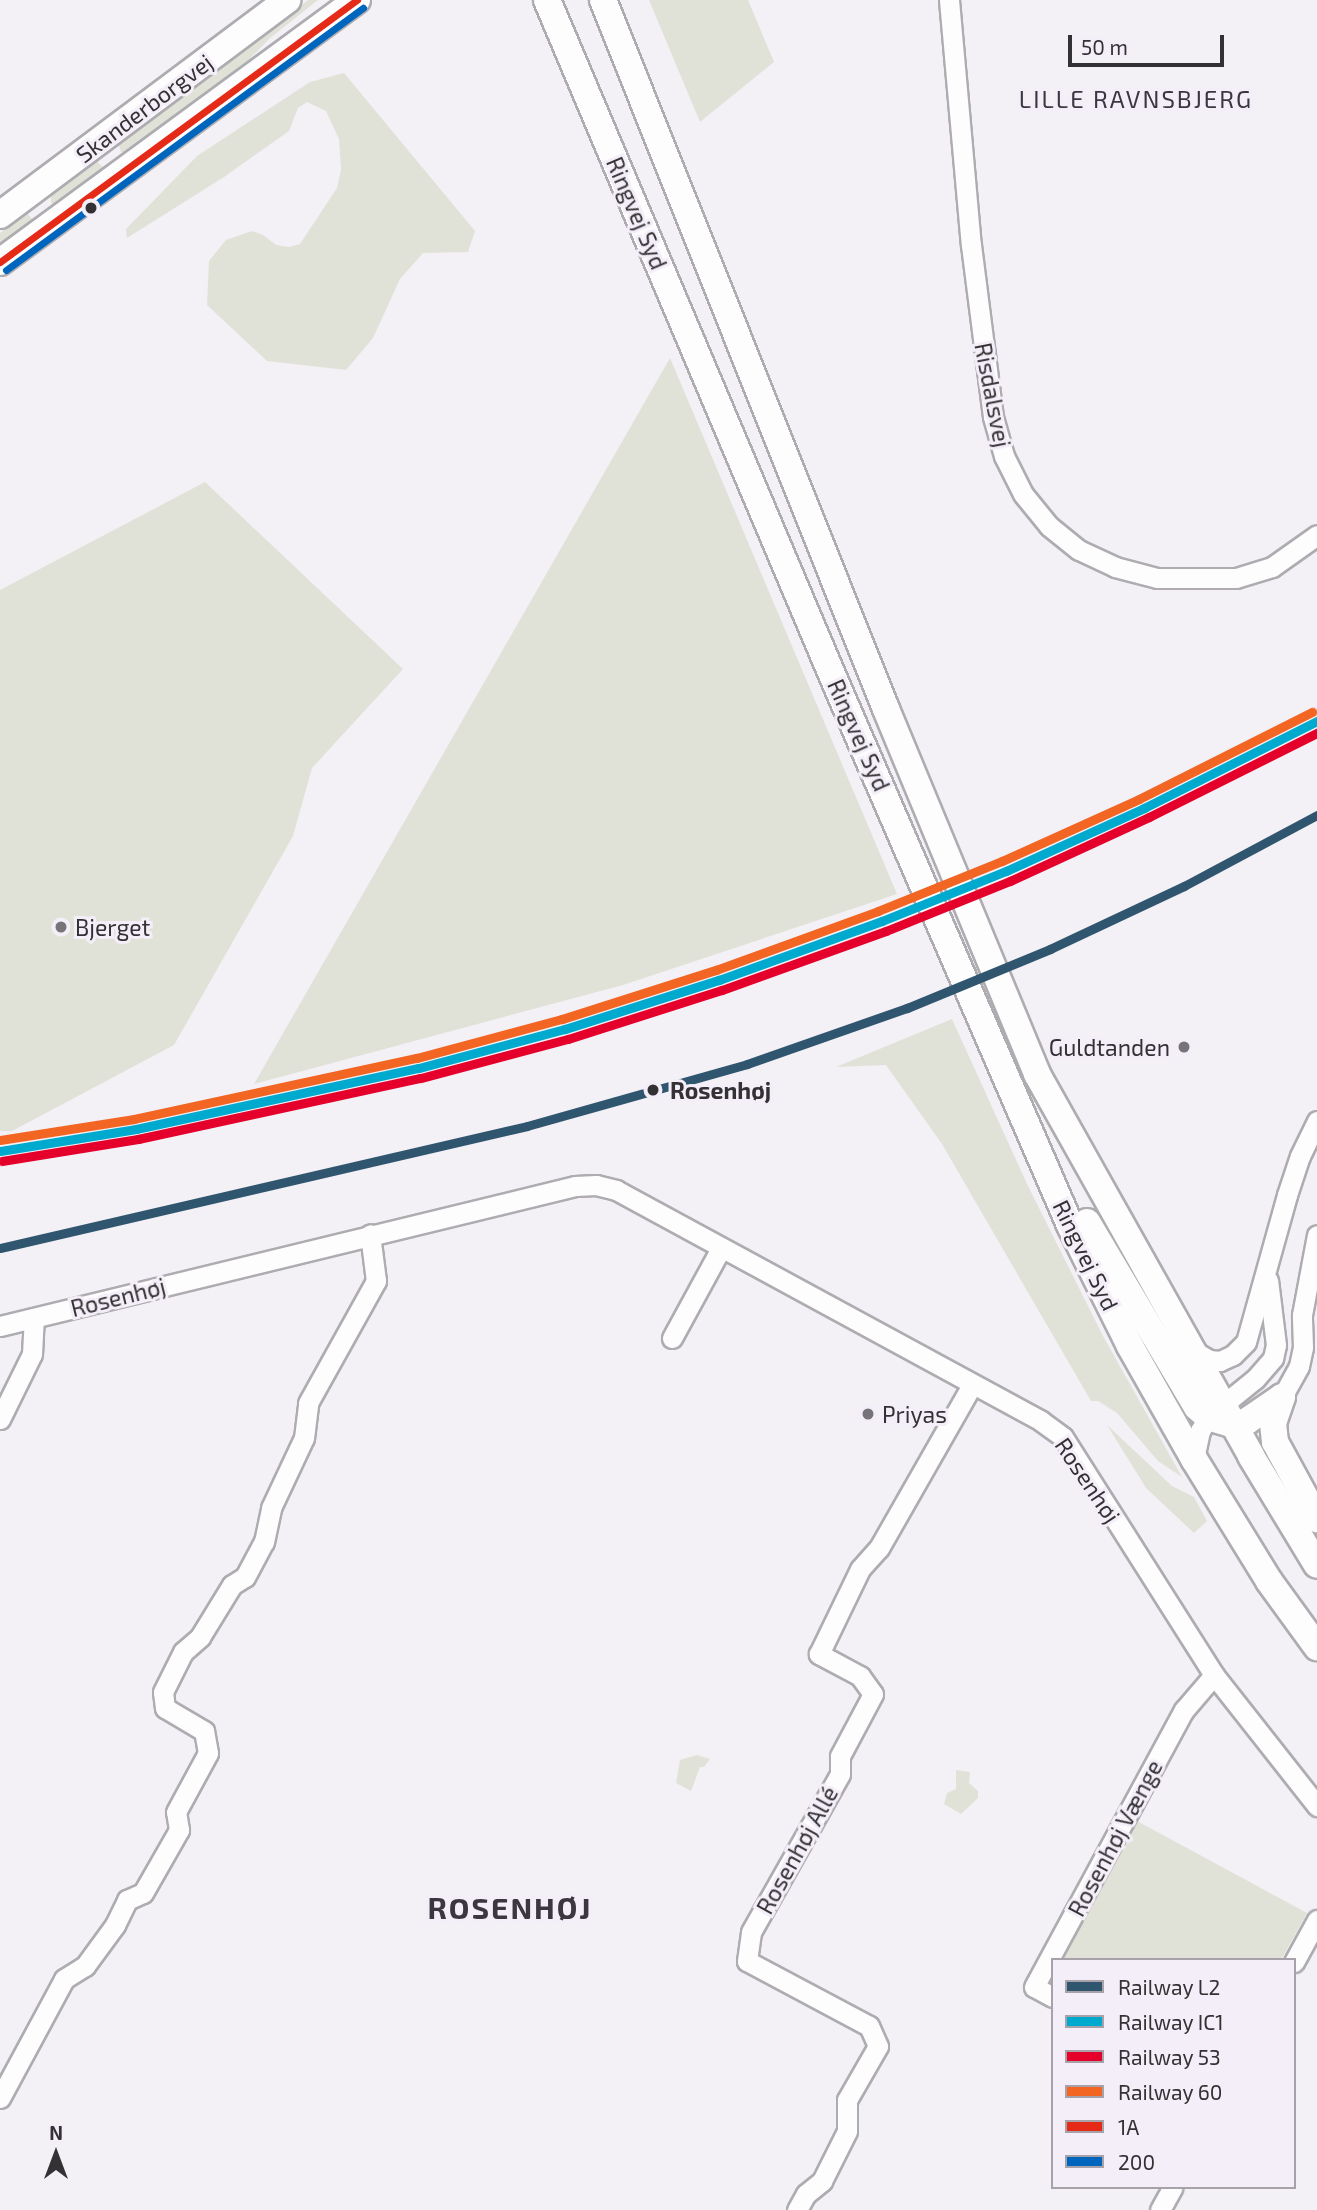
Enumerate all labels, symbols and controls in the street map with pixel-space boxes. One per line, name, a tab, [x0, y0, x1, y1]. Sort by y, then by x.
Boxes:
scale bar	[1072, 21, 1228, 65]
text: 50 m	[1081, 34, 1128, 59]
street label: Skanderborgvej	[70, 48, 218, 168]
district label: LILLE RAVNSBJERG	[1021, 85, 1251, 113]
street label: Ringvej Syd	[601, 153, 673, 273]
unlabelled marker	[84, 201, 98, 215]
street label: Risdalsvej	[969, 340, 1017, 450]
street label: Ringvej Syd	[822, 675, 896, 795]
place label: Bjerget	[75, 913, 150, 941]
marker: Bjerget	[53, 919, 69, 935]
place label: Guldtanden	[1049, 1033, 1170, 1061]
marker: Guldtanden	[1176, 1039, 1192, 1055]
place label: Rosenhøj	[670, 1076, 771, 1104]
marker: Rosenhøj	[642, 1079, 664, 1101]
street label: Ringvej Syd	[1047, 1195, 1125, 1315]
street label: Rosenhøj	[68, 1272, 168, 1322]
place label: Priyas	[882, 1400, 947, 1428]
marker: Priyas	[860, 1406, 876, 1422]
street label: Rosenhøj	[1050, 1432, 1126, 1528]
street label: Rosenhøj Vænge	[1062, 1755, 1168, 1921]
street label: Rosenhøj Allé	[750, 1781, 844, 1919]
district label: ROSENHØJ	[429, 1889, 591, 1925]
legend	[1051, 1958, 1296, 2189]
text: Railway L2	[1118, 1974, 1220, 1999]
text: Railway IC1	[1118, 2009, 1224, 2034]
text: Railway 53	[1118, 2044, 1221, 2069]
text: Railway 60	[1118, 2079, 1222, 2104]
text: 1A	[1118, 2114, 1139, 2139]
north arrow	[21, 2119, 91, 2189]
text: N	[49, 2121, 63, 2144]
text: 200	[1118, 2149, 1155, 2174]

